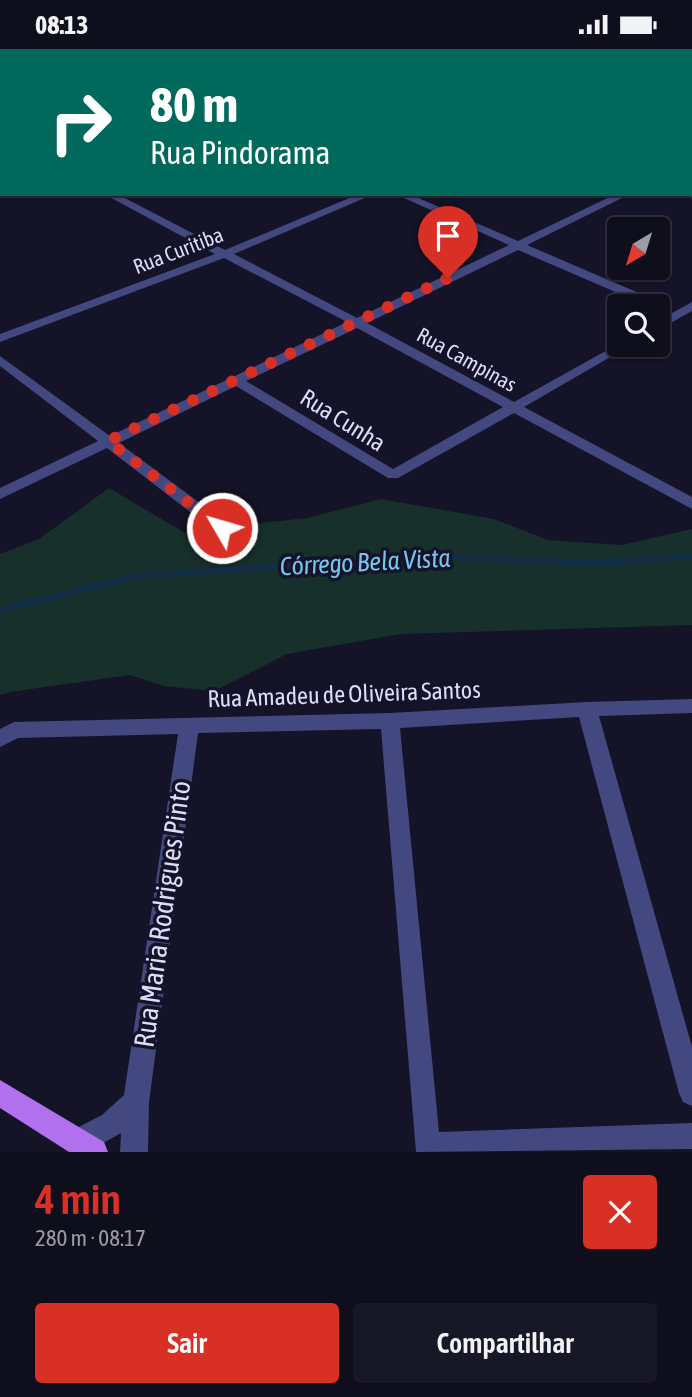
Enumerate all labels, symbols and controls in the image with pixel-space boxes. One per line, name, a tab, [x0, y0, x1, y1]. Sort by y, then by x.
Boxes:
text: 08:13	[35, 10, 89, 40]
text: 80 m	[150, 76, 238, 132]
icon: right	[35, 77, 126, 168]
text: Rua Pindorama	[150, 134, 330, 171]
pin	[418, 206, 478, 278]
icon: arrive	[429, 217, 467, 255]
north arrow	[607, 217, 670, 280]
map controls	[607, 217, 670, 357]
street label: Rua Curitiba	[130, 222, 226, 278]
button: search	[607, 294, 670, 357]
street label: Rua Campinas	[413, 322, 521, 396]
street label: Rua Cunha	[296, 383, 390, 457]
position arrow	[185, 491, 259, 565]
water label: Córrego Bela Vista	[279, 543, 451, 581]
street label: Rua Amadeu de Oliveira Santos	[207, 676, 481, 712]
street label: Rua Maria Rodrigues Pinto	[127, 779, 197, 1049]
text: 4 min	[35, 1175, 121, 1223]
button: close	[583, 1175, 657, 1249]
text: 280 m · 08:17	[35, 1225, 146, 1251]
button: Sair	[35, 1303, 339, 1383]
button: Compartilhar	[353, 1303, 657, 1383]

